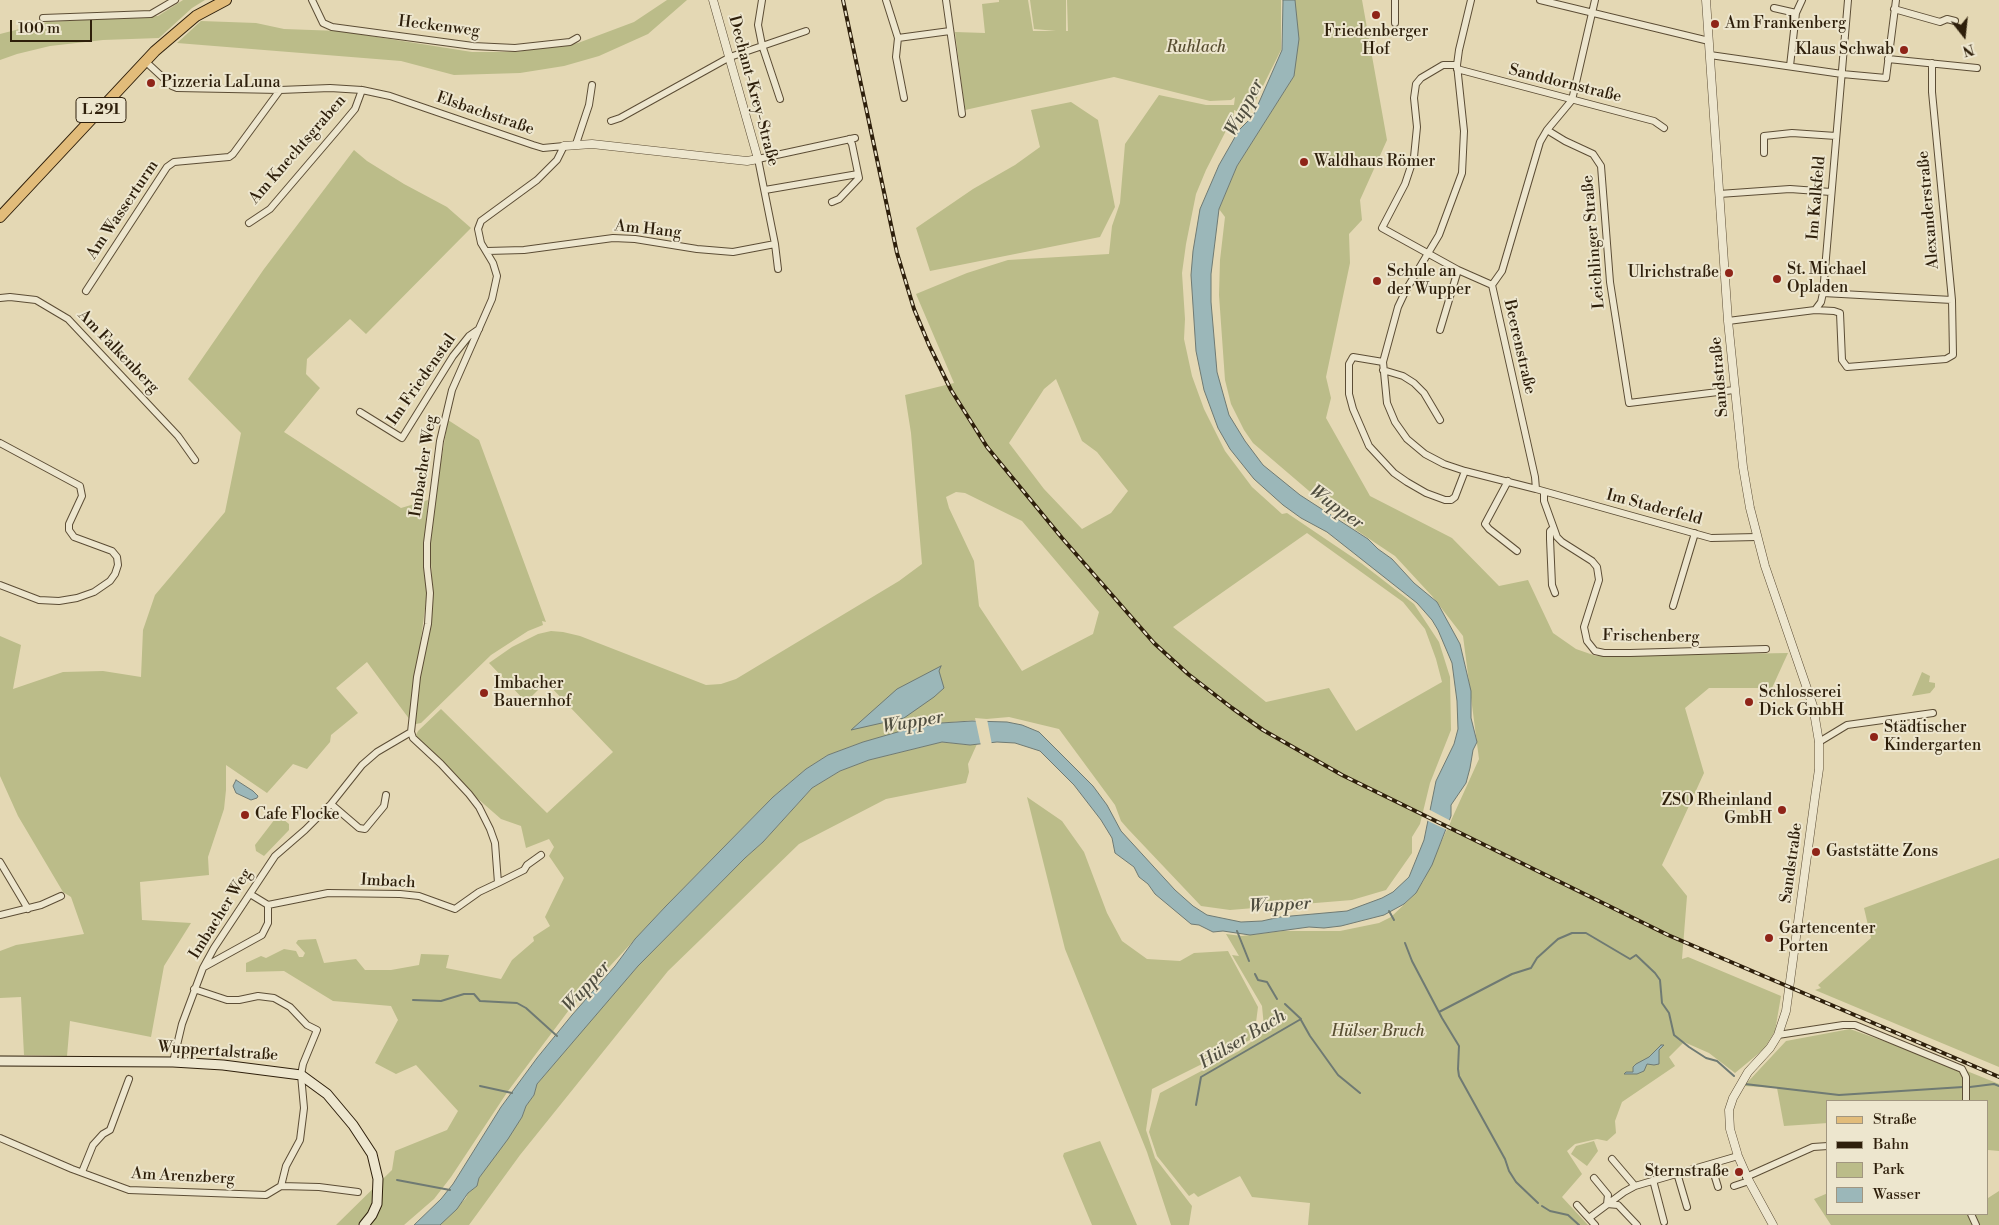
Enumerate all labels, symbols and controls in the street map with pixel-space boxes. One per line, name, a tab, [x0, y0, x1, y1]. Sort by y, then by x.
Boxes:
marker: Friedenberger Hof	[1370, 9, 1382, 21]
scale bar	[12, 10, 95, 42]
north arrow	[1939, 10, 1989, 60]
street label: Heckenweg	[397, 12, 481, 42]
street label: Dechant-Krey-Straße	[724, 14, 782, 168]
place label: Am Frankenberg	[1725, 14, 1846, 34]
marker: Am Frankenberg	[1709, 18, 1721, 30]
text: 100 m	[18, 19, 60, 38]
place label: Friedenberger Hof	[1324, 22, 1428, 60]
park label: Ruhlach	[1166, 38, 1226, 58]
text: N	[1960, 39, 1976, 60]
place label: Klaus Schwab	[1795, 40, 1894, 60]
marker: Klaus Schwab	[1898, 44, 1910, 56]
street label: Sanddornstraße	[1507, 61, 1623, 107]
place label: Pizzeria LaLuna	[161, 73, 281, 93]
water label: Wupper	[1221, 76, 1269, 140]
marker: Pizzeria LaLuna	[145, 77, 157, 89]
street label: Elsbachstraße	[434, 88, 536, 140]
street label: Am Knechtsgraben	[245, 92, 351, 208]
road number: L 291	[76, 98, 126, 122]
street label: Alexanderstraße	[1914, 150, 1944, 270]
place label: Waldhaus Römer	[1314, 152, 1435, 172]
street label: Im Kalkfeld	[1804, 155, 1830, 241]
marker: Waldhaus Römer	[1298, 156, 1310, 168]
street label: Am Wasserturm	[83, 157, 163, 263]
street label: Leichlinger Straße	[1579, 174, 1609, 310]
street label: Am Hang	[614, 217, 682, 243]
place label: St. Michael Opladen	[1787, 260, 1867, 298]
place label: Schule an der Wupper	[1387, 262, 1471, 300]
place label: Ulrichstraße	[1628, 263, 1719, 283]
marker: Ulrichstraße	[1723, 267, 1735, 279]
marker: St. Michael Opladen	[1771, 273, 1783, 285]
marker: Schule an der Wupper	[1371, 275, 1383, 287]
street label: Beerenstraße	[1499, 298, 1539, 396]
street label: Am Falkenberg	[73, 306, 163, 398]
street label: Im Friedenstal	[383, 331, 461, 429]
street label: Sandstraße	[1707, 336, 1733, 418]
street label: Imbacher Weg	[406, 414, 442, 518]
water label: Wupper	[1305, 481, 1367, 535]
street label: Im Staderfeld	[1604, 486, 1704, 530]
street label: Frischenberg	[1602, 627, 1700, 647]
place label: Imbacher Bauernhof	[494, 674, 571, 712]
place label: Schlosserei Dick GmbH	[1759, 683, 1844, 721]
marker: Imbacher Bauernhof	[478, 687, 490, 699]
marker: Schlosserei Dick GmbH	[1743, 696, 1755, 708]
water label: Wupper	[881, 707, 945, 739]
place label: Städtischer Kindergarten	[1884, 718, 1981, 756]
marker: Städtischer Kindergarten	[1868, 731, 1880, 743]
place label: ZSO Rheinland GmbH	[1662, 791, 1772, 829]
marker: ZSO Rheinland GmbH	[1776, 804, 1788, 816]
place label: Cafe Flocke	[255, 805, 340, 825]
marker: Cafe Flocke	[239, 809, 251, 821]
street label: Sandstraße	[1777, 822, 1807, 904]
place label: Gaststätte Zons	[1826, 842, 1938, 862]
marker: Gaststätte Zons	[1810, 846, 1822, 858]
street label: Imbacher Weg	[186, 865, 256, 963]
street label: Imbach	[360, 871, 416, 893]
water label: Wupper	[1249, 894, 1311, 918]
place label: Gartencenter Porten	[1779, 919, 1876, 957]
marker: Gartencenter Porten	[1763, 932, 1775, 944]
water label: Wupper	[558, 957, 616, 1017]
water label: Hülser Bach	[1196, 1006, 1290, 1074]
park label: Hülser Bruch	[1331, 1022, 1425, 1042]
street label: Wuppertalstraße	[157, 1038, 279, 1066]
legend	[1826, 1100, 1989, 1215]
text: Straße	[1873, 1110, 1917, 1129]
text: Bahn	[1873, 1135, 1909, 1154]
text: Park	[1873, 1160, 1904, 1179]
place label: Sternstraße	[1645, 1162, 1729, 1182]
street label: Am Arenzberg	[131, 1165, 235, 1189]
marker: Sternstraße	[1733, 1166, 1745, 1178]
text: Wasser	[1873, 1185, 1920, 1204]

